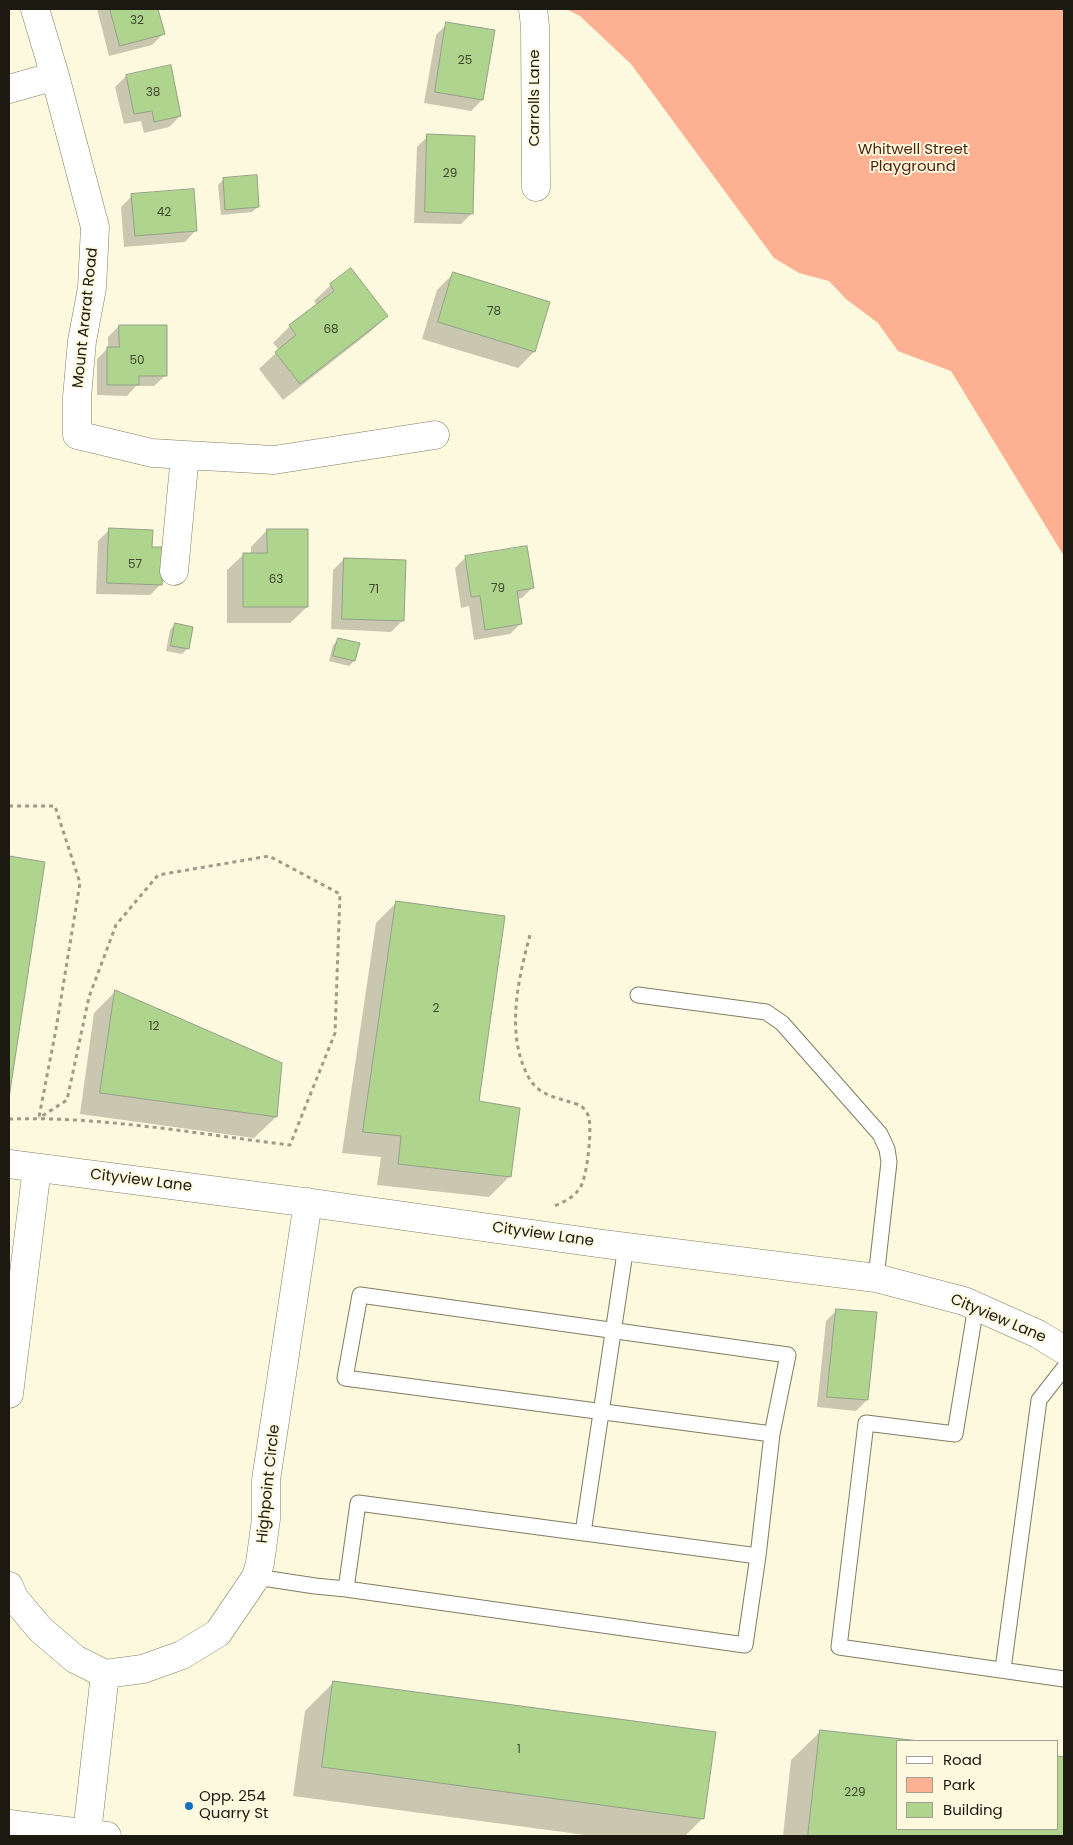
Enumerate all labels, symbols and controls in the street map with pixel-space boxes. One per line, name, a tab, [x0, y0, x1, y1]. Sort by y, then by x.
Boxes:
house number: 32	[130, 14, 144, 28]
street label: Carrolls Lane	[526, 49, 544, 147]
house number: 25	[458, 54, 472, 68]
house number: 38	[146, 86, 160, 100]
park label: Whitwell Street Playground	[858, 141, 968, 176]
house number: 29	[443, 167, 457, 181]
house number: 42	[157, 206, 171, 220]
street label: Mount Ararat Road	[70, 247, 102, 389]
house number: 78	[487, 305, 501, 319]
house number: 68	[323, 323, 339, 337]
house number: 50	[129, 354, 145, 368]
house number: 57	[128, 558, 142, 572]
house number: 63	[269, 573, 283, 587]
house number: 79	[491, 582, 505, 596]
house number: 71	[369, 583, 379, 597]
house number: 2	[433, 1002, 439, 1016]
house number: 12	[149, 1020, 159, 1034]
street label: Cityview Lane	[89, 1166, 193, 1196]
street label: Cityview Lane	[491, 1219, 595, 1251]
street label: Cityview Lane	[947, 1291, 1049, 1347]
street label: Highpoint Circle	[254, 1424, 284, 1544]
legend	[896, 1740, 1058, 1830]
house number: 1	[517, 1743, 521, 1757]
text: Road	[943, 1749, 982, 1770]
text: Park	[943, 1774, 975, 1795]
house number: 229	[844, 1786, 866, 1800]
place label: Opp. 254 Quarry St	[199, 1788, 268, 1823]
text: Building	[943, 1799, 1003, 1820]
marker: Opp. 254 Quarry St	[183, 1800, 195, 1812]

